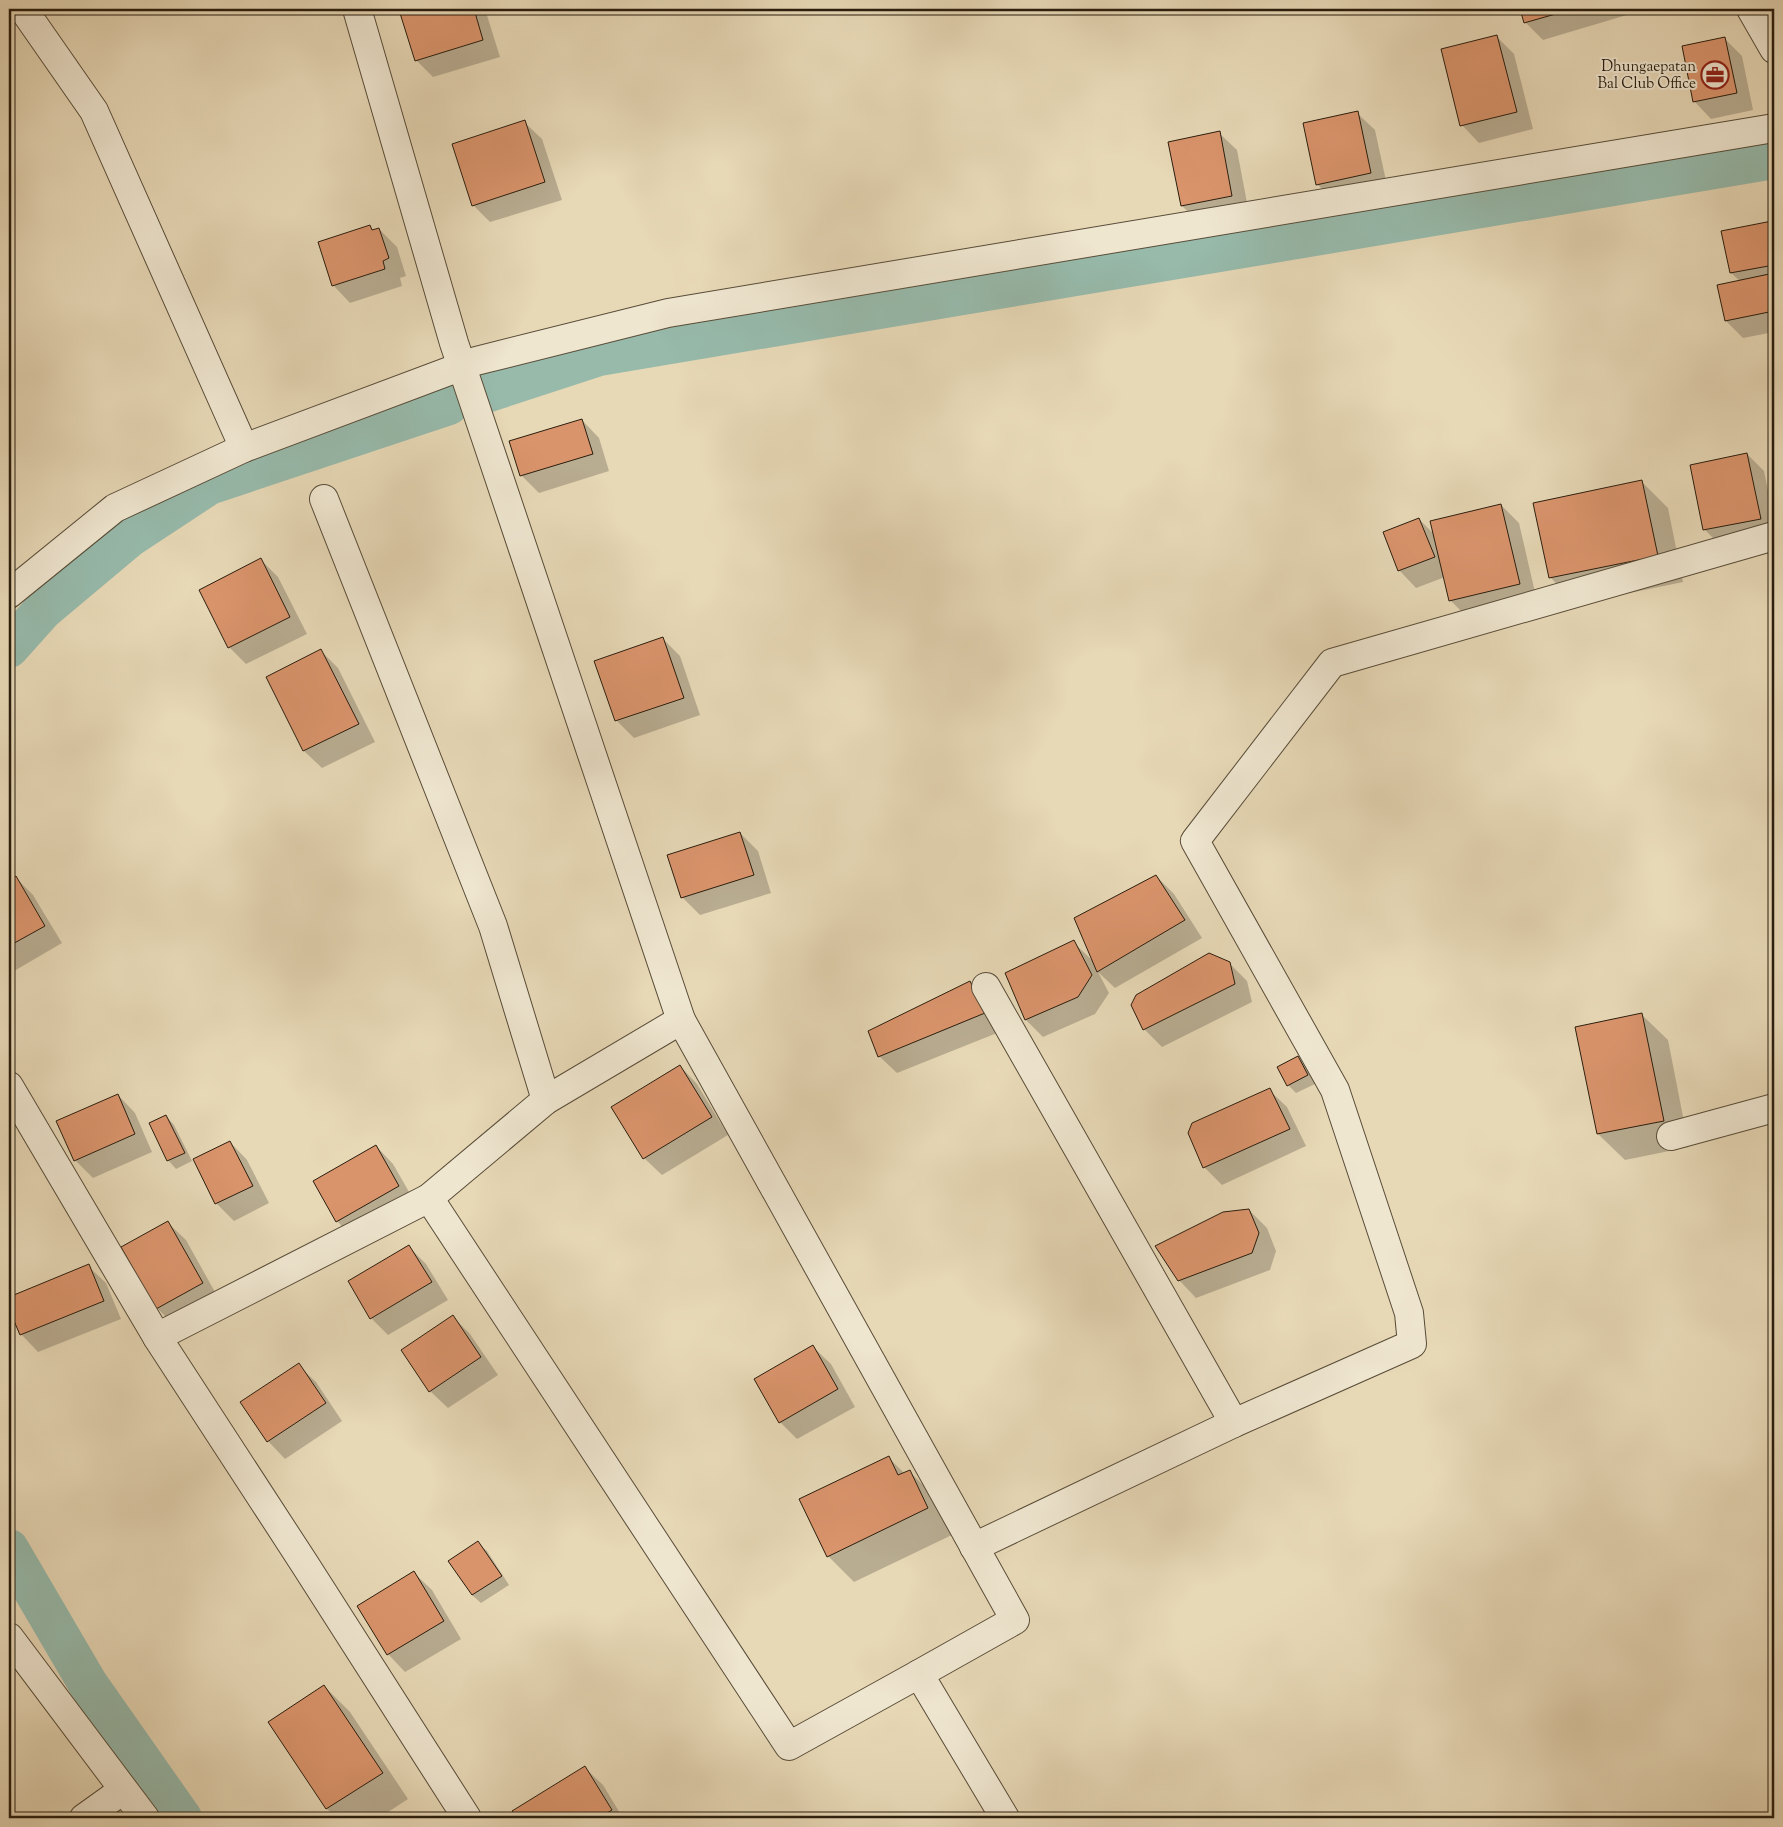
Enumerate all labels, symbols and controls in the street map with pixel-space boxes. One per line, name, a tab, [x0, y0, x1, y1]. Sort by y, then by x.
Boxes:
place label: Dhungaepatan Bal Club Office	[1598, 57, 1696, 95]
office icon: Dhungaepatan Bal Club Office	[1700, 60, 1730, 90]

